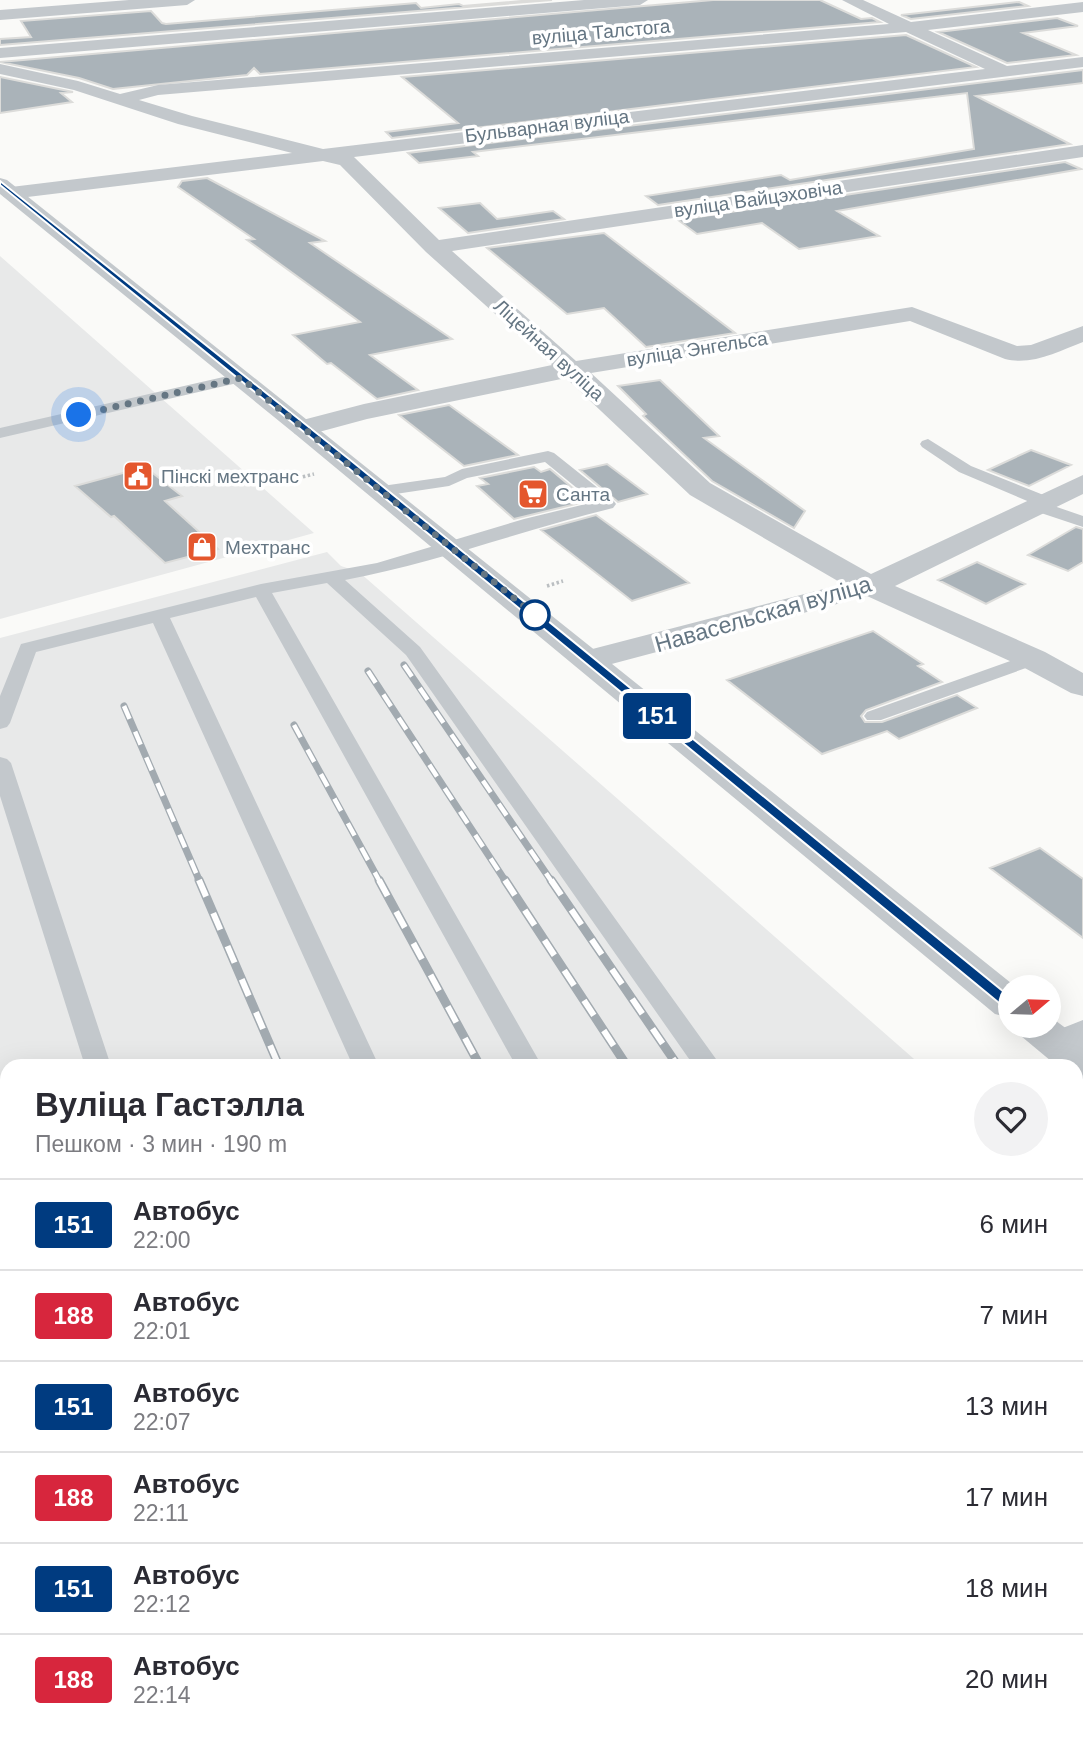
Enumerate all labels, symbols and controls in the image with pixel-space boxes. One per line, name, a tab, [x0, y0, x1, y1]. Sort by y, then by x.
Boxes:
street label: вуліца Талстога	[531, 15, 671, 49]
street label: Бульварная вуліца	[464, 105, 631, 146]
street label: вуліца Вайцэховіча	[673, 177, 844, 221]
street label: Ліцейная вуліца	[490, 295, 609, 405]
street label: вуліца Энгельса	[625, 327, 769, 371]
your location	[61, 397, 96, 432]
public building icon: Пінскі мехтранс	[121, 459, 155, 493]
place label: Пінскі мехтранс	[161, 466, 299, 487]
supermarket icon: Санта	[516, 477, 550, 511]
place label: Санта	[556, 484, 610, 505]
shop icon: Мехтранс	[185, 530, 219, 564]
place label: Мехтранс	[225, 537, 310, 558]
street label: Навасельская вуліца	[652, 571, 874, 657]
unlabelled marker	[520, 600, 550, 630]
line badge: 151	[617, 693, 697, 739]
text: 151	[637, 702, 677, 729]
north arrow	[998, 975, 1060, 1038]
map controls	[998, 975, 1061, 1038]
button: heart	[974, 1082, 1048, 1156]
text: Вуліца Гастэлла	[35, 1086, 304, 1123]
text: Пешком · 3 мин · 190 m	[35, 1131, 287, 1157]
text: Автобус	[133, 1196, 240, 1226]
text: 6 мин	[980, 1209, 1048, 1239]
text: 151	[53, 1211, 94, 1238]
text: 22:00	[133, 1227, 191, 1253]
text: Автобус	[133, 1287, 240, 1317]
text: 7 мин	[980, 1300, 1048, 1330]
text: 188	[53, 1302, 94, 1329]
text: 22:01	[133, 1318, 191, 1344]
text: Автобус	[133, 1378, 240, 1408]
text: 13 мин	[965, 1391, 1048, 1421]
text: 151	[53, 1393, 94, 1420]
text: 22:07	[133, 1409, 191, 1435]
text: Автобус	[133, 1469, 240, 1499]
text: 17 мин	[965, 1482, 1048, 1512]
text: 188	[53, 1484, 94, 1511]
text: 22:11	[133, 1500, 189, 1526]
text: Автобус	[133, 1560, 240, 1590]
text: 18 мин	[965, 1573, 1048, 1603]
text: 151	[53, 1575, 94, 1602]
text: 22:12	[133, 1591, 191, 1617]
text: Автобус	[133, 1651, 240, 1681]
text: 20 мин	[965, 1664, 1048, 1694]
text: 188	[53, 1666, 94, 1693]
text: 22:14	[133, 1682, 191, 1708]

